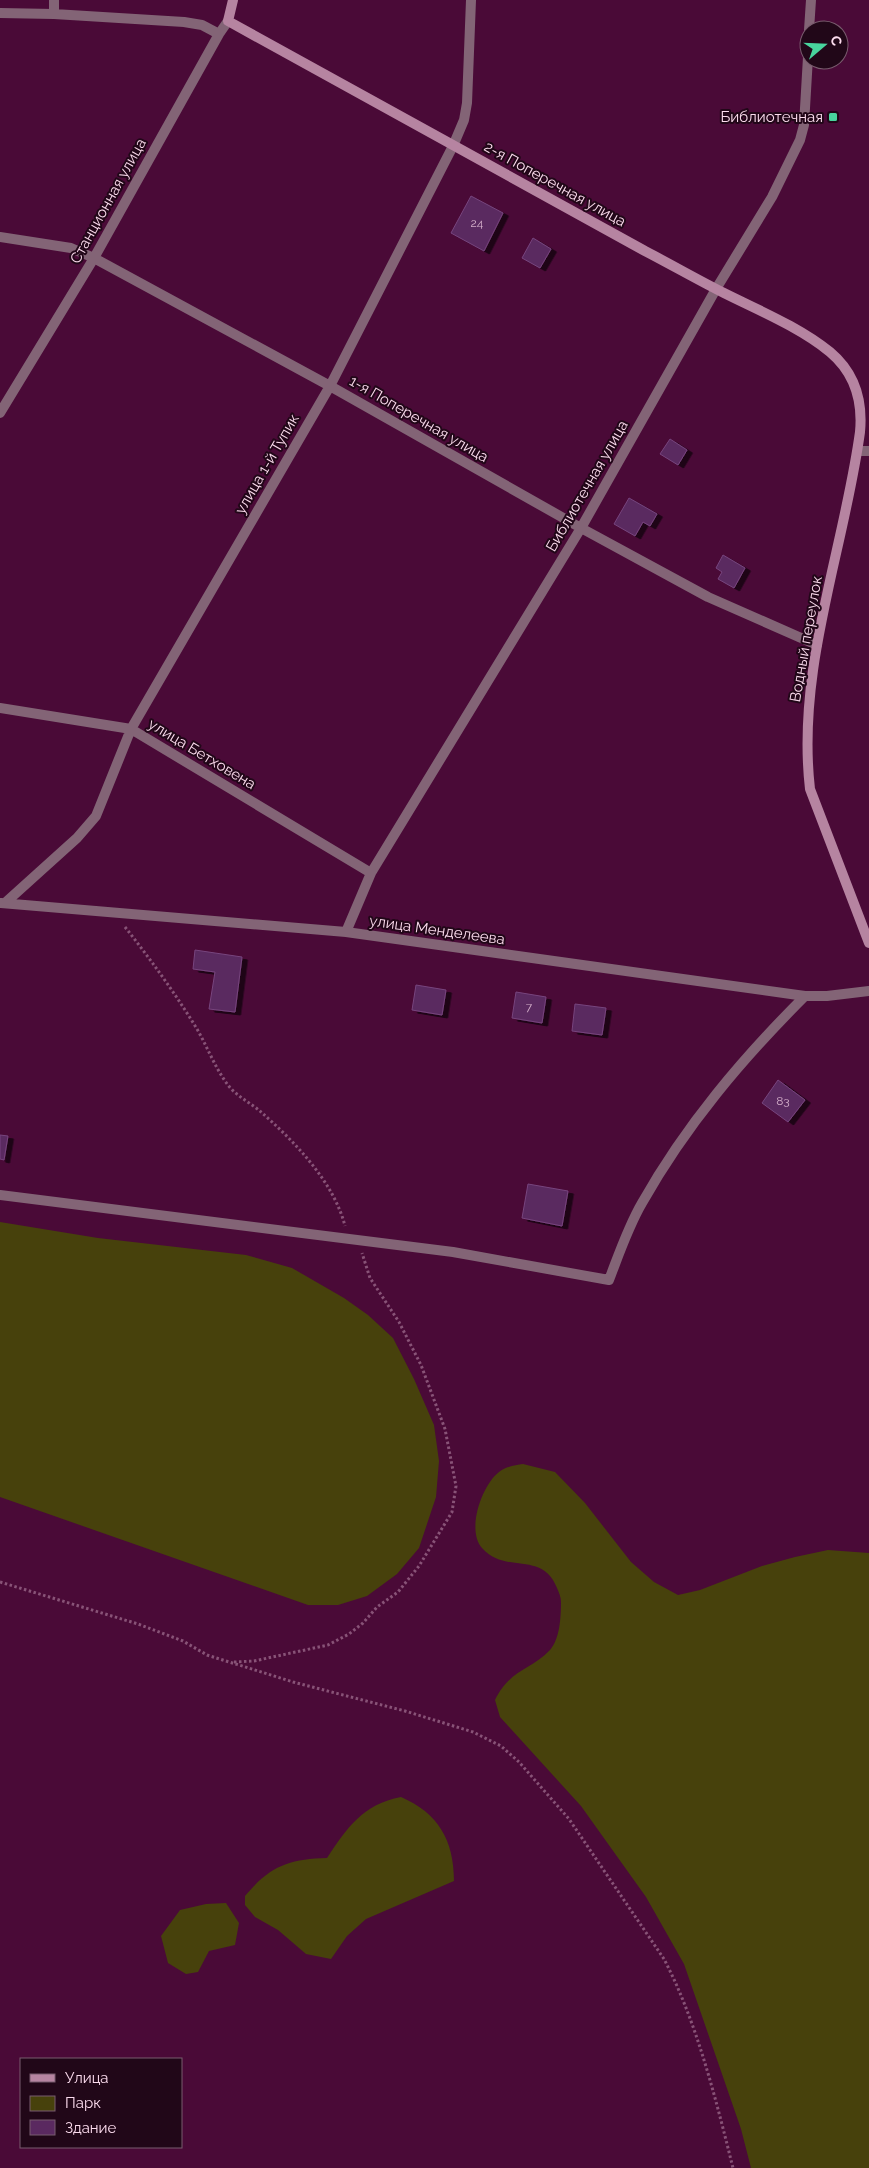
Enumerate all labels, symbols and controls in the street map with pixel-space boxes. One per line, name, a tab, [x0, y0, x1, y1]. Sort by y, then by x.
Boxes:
north arrow	[799, 20, 849, 70]
text: С	[827, 34, 846, 48]
place label: Библиотечная	[720, 108, 823, 126]
marker: Библиотечная	[827, 111, 839, 123]
street label: Станционная улица	[66, 135, 150, 267]
street label: 2-я Поперечная улица	[481, 138, 629, 230]
house number: 24	[471, 216, 484, 230]
street label: 1-я Поперечная улица	[346, 372, 492, 466]
street label: улица 1-й Тупик	[231, 411, 303, 517]
street label: Библиотечная улица	[542, 417, 632, 555]
street label: Водный переулок	[786, 574, 826, 704]
street label: улица Бетховена	[145, 715, 259, 793]
street label: улица Менделеева	[368, 912, 506, 948]
house number: 7	[526, 1000, 533, 1014]
house number: 83	[776, 1094, 790, 1108]
legend	[20, 2058, 182, 2148]
text: Улица	[65, 2069, 109, 2087]
text: Парк	[65, 2094, 101, 2112]
text: Здание	[65, 2119, 117, 2137]

